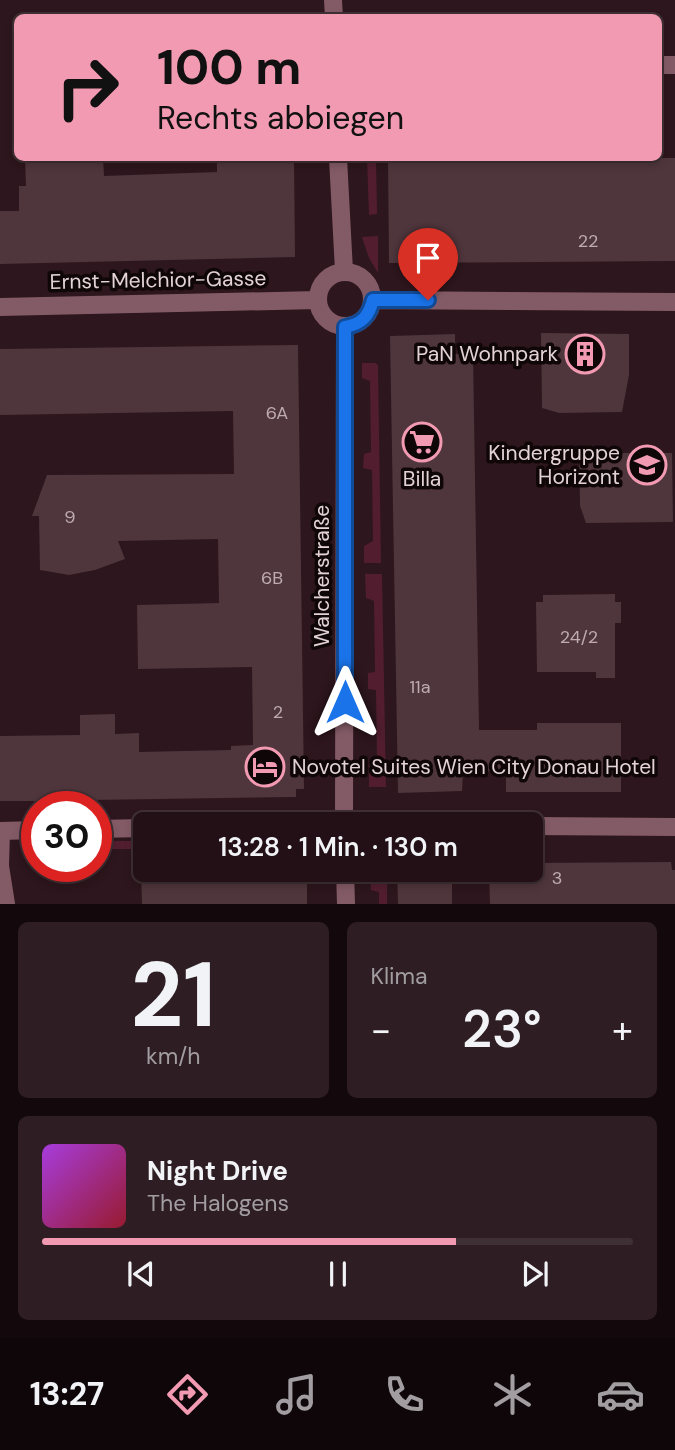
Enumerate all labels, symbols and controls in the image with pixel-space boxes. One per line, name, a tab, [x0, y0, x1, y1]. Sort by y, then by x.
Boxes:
text: 100 m	[157, 35, 301, 99]
icon: right	[42, 42, 133, 133]
text: Rechts abbiegen	[157, 97, 404, 139]
pin	[398, 228, 458, 300]
house number: 22	[578, 229, 598, 253]
icon: arrive	[409, 239, 447, 277]
street label: Ernst-Melchior-Gasse	[49, 264, 267, 296]
building icon: PaN Wohnpark	[564, 333, 606, 375]
place label: PaN Wohnpark	[416, 340, 558, 368]
house number: 6A	[266, 401, 288, 425]
supermarket icon: Billa	[401, 421, 443, 463]
place label: Kindergruppe Horizont	[488, 439, 620, 491]
school or university icon: Kindergruppe Horizont	[626, 444, 668, 486]
place label: Billa	[403, 465, 441, 493]
house number: 9	[64, 505, 76, 529]
street label: Walcherstraße	[308, 505, 336, 647]
house number: 6B	[261, 566, 283, 590]
house number: 24/2	[560, 625, 598, 649]
position arrow	[308, 665, 382, 739]
house number: 11a	[409, 675, 431, 699]
house number: 2	[273, 700, 283, 724]
hotel icon: Novotel Suites Wien City Donau Hotel	[244, 746, 286, 788]
place label: Novotel Suites Wien City Donau Hotel	[292, 753, 656, 781]
speed limit sign: 30	[21, 791, 112, 882]
text: 13:28 · 1 Min. · 130 m	[218, 830, 458, 864]
house number: 3	[552, 866, 562, 890]
text: 21	[130, 936, 216, 1054]
text: Klima	[371, 961, 428, 991]
text: 23°	[462, 995, 542, 1063]
text: −	[371, 1005, 391, 1055]
text: +	[612, 1005, 633, 1055]
text: km/h	[146, 1041, 200, 1071]
text: Night Drive	[147, 1154, 288, 1188]
text: The Halogens	[147, 1188, 289, 1218]
icon: previous	[122, 1255, 160, 1293]
icon: pause	[319, 1255, 357, 1293]
icon: next	[516, 1255, 554, 1293]
icon: directions	[163, 1370, 212, 1419]
icon: music	[272, 1370, 321, 1419]
icon: phone	[380, 1370, 429, 1419]
icon: climate	[488, 1370, 537, 1419]
icon: car	[596, 1370, 645, 1419]
text: 13:27	[30, 1373, 104, 1415]

